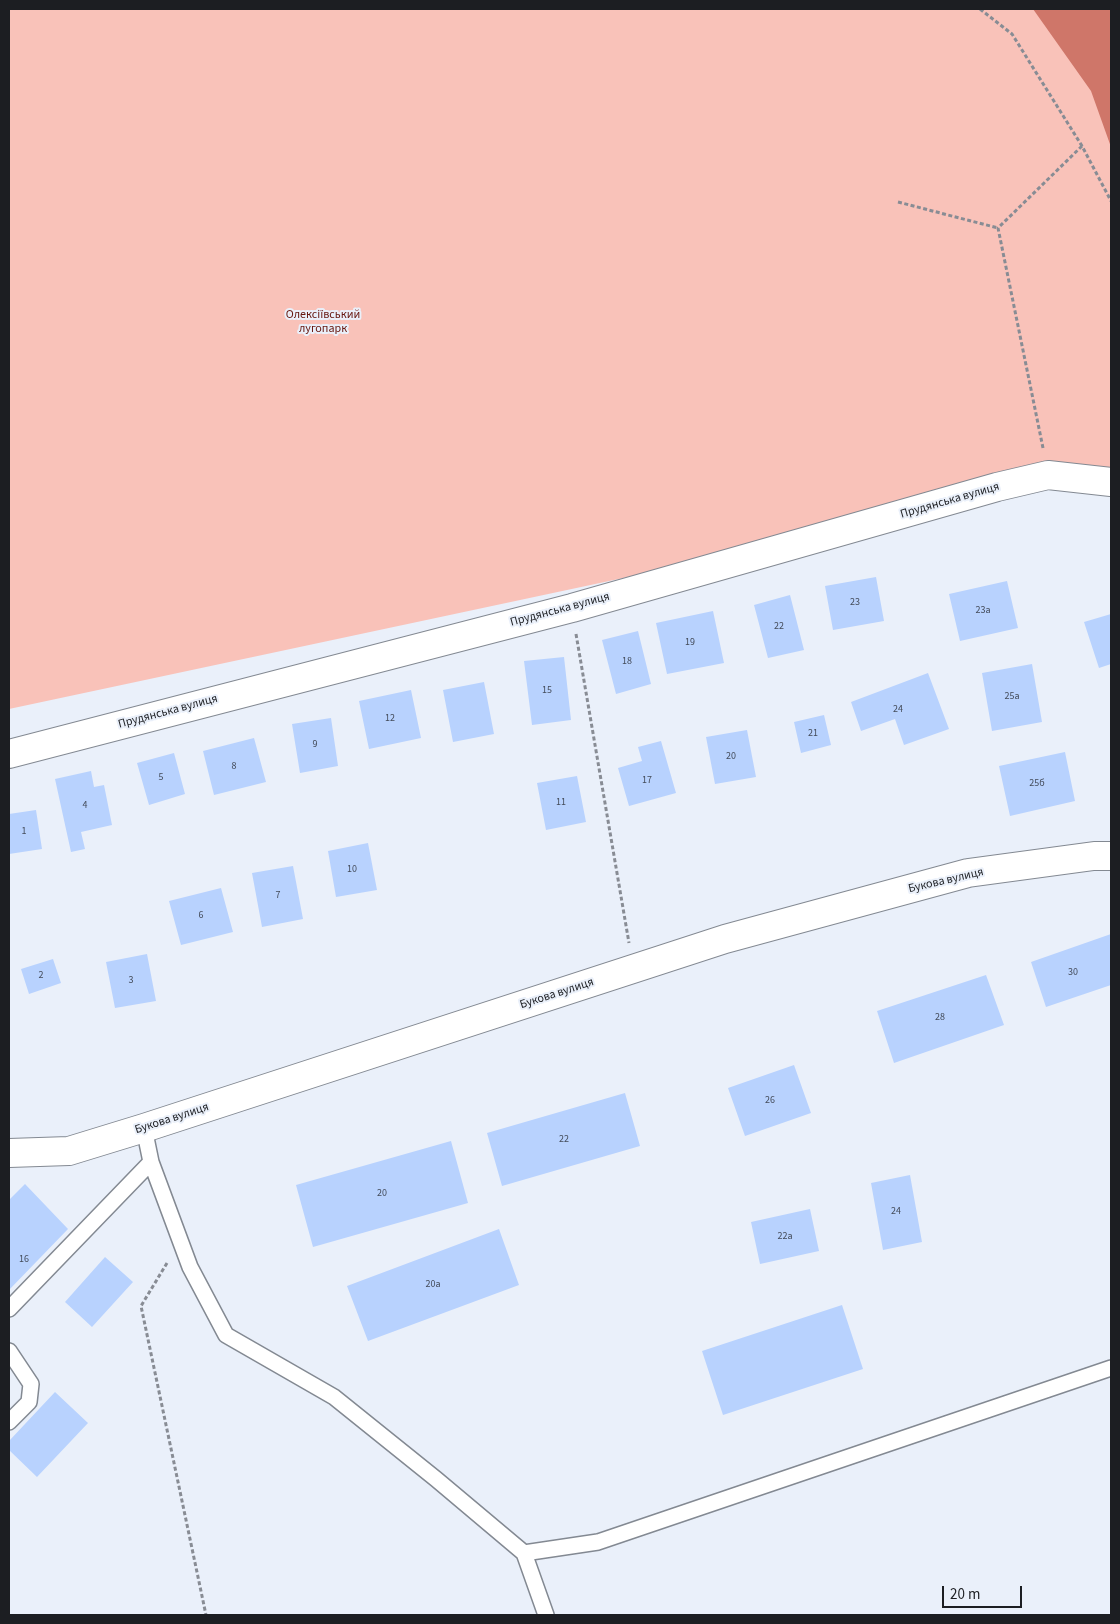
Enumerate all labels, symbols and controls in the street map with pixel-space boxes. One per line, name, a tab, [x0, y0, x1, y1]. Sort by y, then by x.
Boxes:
park label: Олексіївський лугопарк	[286, 308, 360, 336]
street label: Прудянська вулиця	[899, 480, 1001, 522]
street label: Прудянська вулиця	[509, 590, 611, 630]
house number: 23	[850, 597, 860, 609]
house number: 23а	[976, 605, 990, 617]
house number: 22	[774, 621, 784, 633]
house number: 19	[685, 637, 695, 649]
house number: 18	[622, 656, 632, 668]
house number: 15	[542, 685, 552, 697]
house number: 25а	[1005, 691, 1019, 703]
street label: Прудянська вулиця	[117, 692, 219, 732]
house number: 24	[893, 704, 903, 716]
house number: 12	[385, 713, 395, 725]
house number: 21	[808, 728, 818, 740]
house number: 9	[313, 739, 317, 751]
house number: 20	[726, 751, 736, 763]
house number: 8	[232, 761, 236, 773]
house number: 5	[159, 772, 163, 784]
house number: 17	[642, 775, 652, 787]
house number: 25б	[1029, 778, 1045, 790]
house number: 11	[556, 797, 566, 809]
house number: 4	[83, 800, 87, 812]
house number: 1	[22, 826, 26, 838]
house number: 10	[347, 864, 357, 876]
street label: Букова вулиця	[907, 865, 985, 897]
house number: 7	[276, 890, 280, 902]
house number: 6	[199, 910, 203, 922]
house number: 30	[1068, 967, 1078, 979]
house number: 2	[39, 970, 43, 982]
house number: 3	[129, 975, 133, 987]
street label: Букова вулиця	[518, 975, 596, 1013]
house number: 28	[935, 1012, 945, 1024]
house number: 26	[765, 1095, 775, 1107]
street label: Букова вулиця	[133, 1100, 211, 1138]
house number: 22	[559, 1134, 569, 1146]
house number: 20	[377, 1188, 387, 1200]
house number: 24	[891, 1206, 901, 1218]
house number: 22а	[778, 1231, 792, 1243]
house number: 16	[19, 1254, 29, 1266]
house number: 20а	[426, 1279, 440, 1291]
scale bar	[945, 1576, 1025, 1608]
text: 20 m	[950, 1584, 980, 1605]

